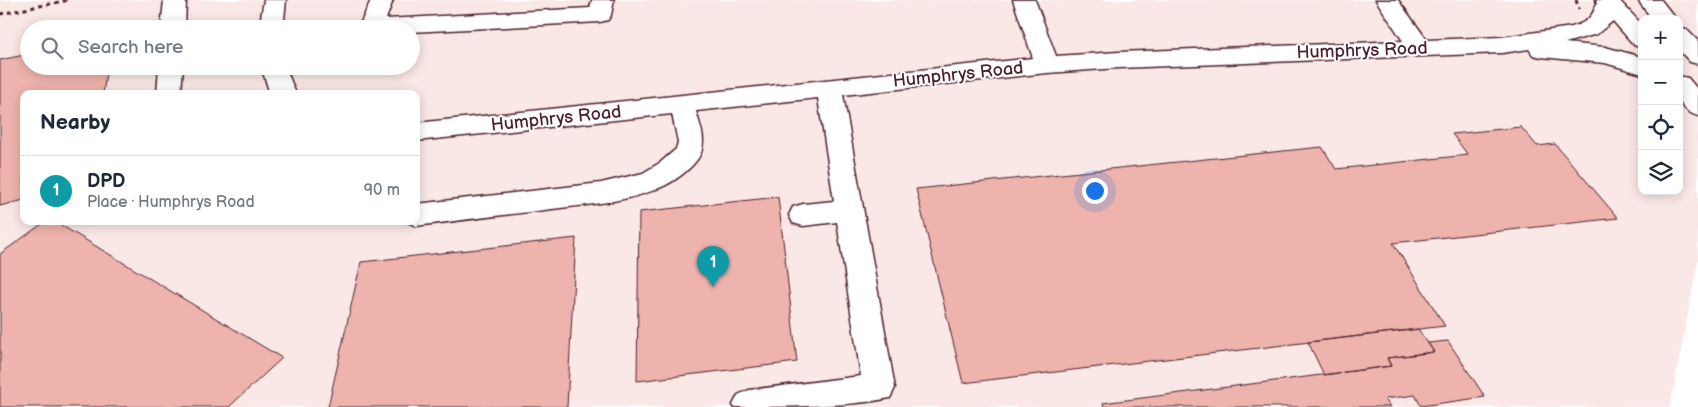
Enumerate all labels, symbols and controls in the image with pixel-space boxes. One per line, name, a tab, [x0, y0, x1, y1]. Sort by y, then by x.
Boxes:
map controls	[1638, 15, 1683, 195]
button: +	[1638, 15, 1683, 60]
search box	[20, 20, 420, 75]
icon: search	[38, 34, 66, 62]
text: Search here	[78, 36, 183, 59]
street label: Humphrys Road	[1296, 38, 1428, 63]
street label: Humphrys Road	[892, 57, 1024, 92]
button: −	[1638, 60, 1683, 105]
street label: Humphrys Road	[490, 101, 622, 136]
button: locate	[1638, 105, 1683, 150]
text: Nearby	[40, 110, 110, 135]
button: layers	[1638, 150, 1683, 195]
text: DPD	[87, 170, 125, 193]
your location	[1082, 178, 1108, 204]
text: 1	[53, 181, 59, 200]
text: 90 m	[364, 181, 400, 200]
text: Place · Humphrys Road	[87, 193, 255, 212]
pin: 1	[697, 246, 729, 287]

